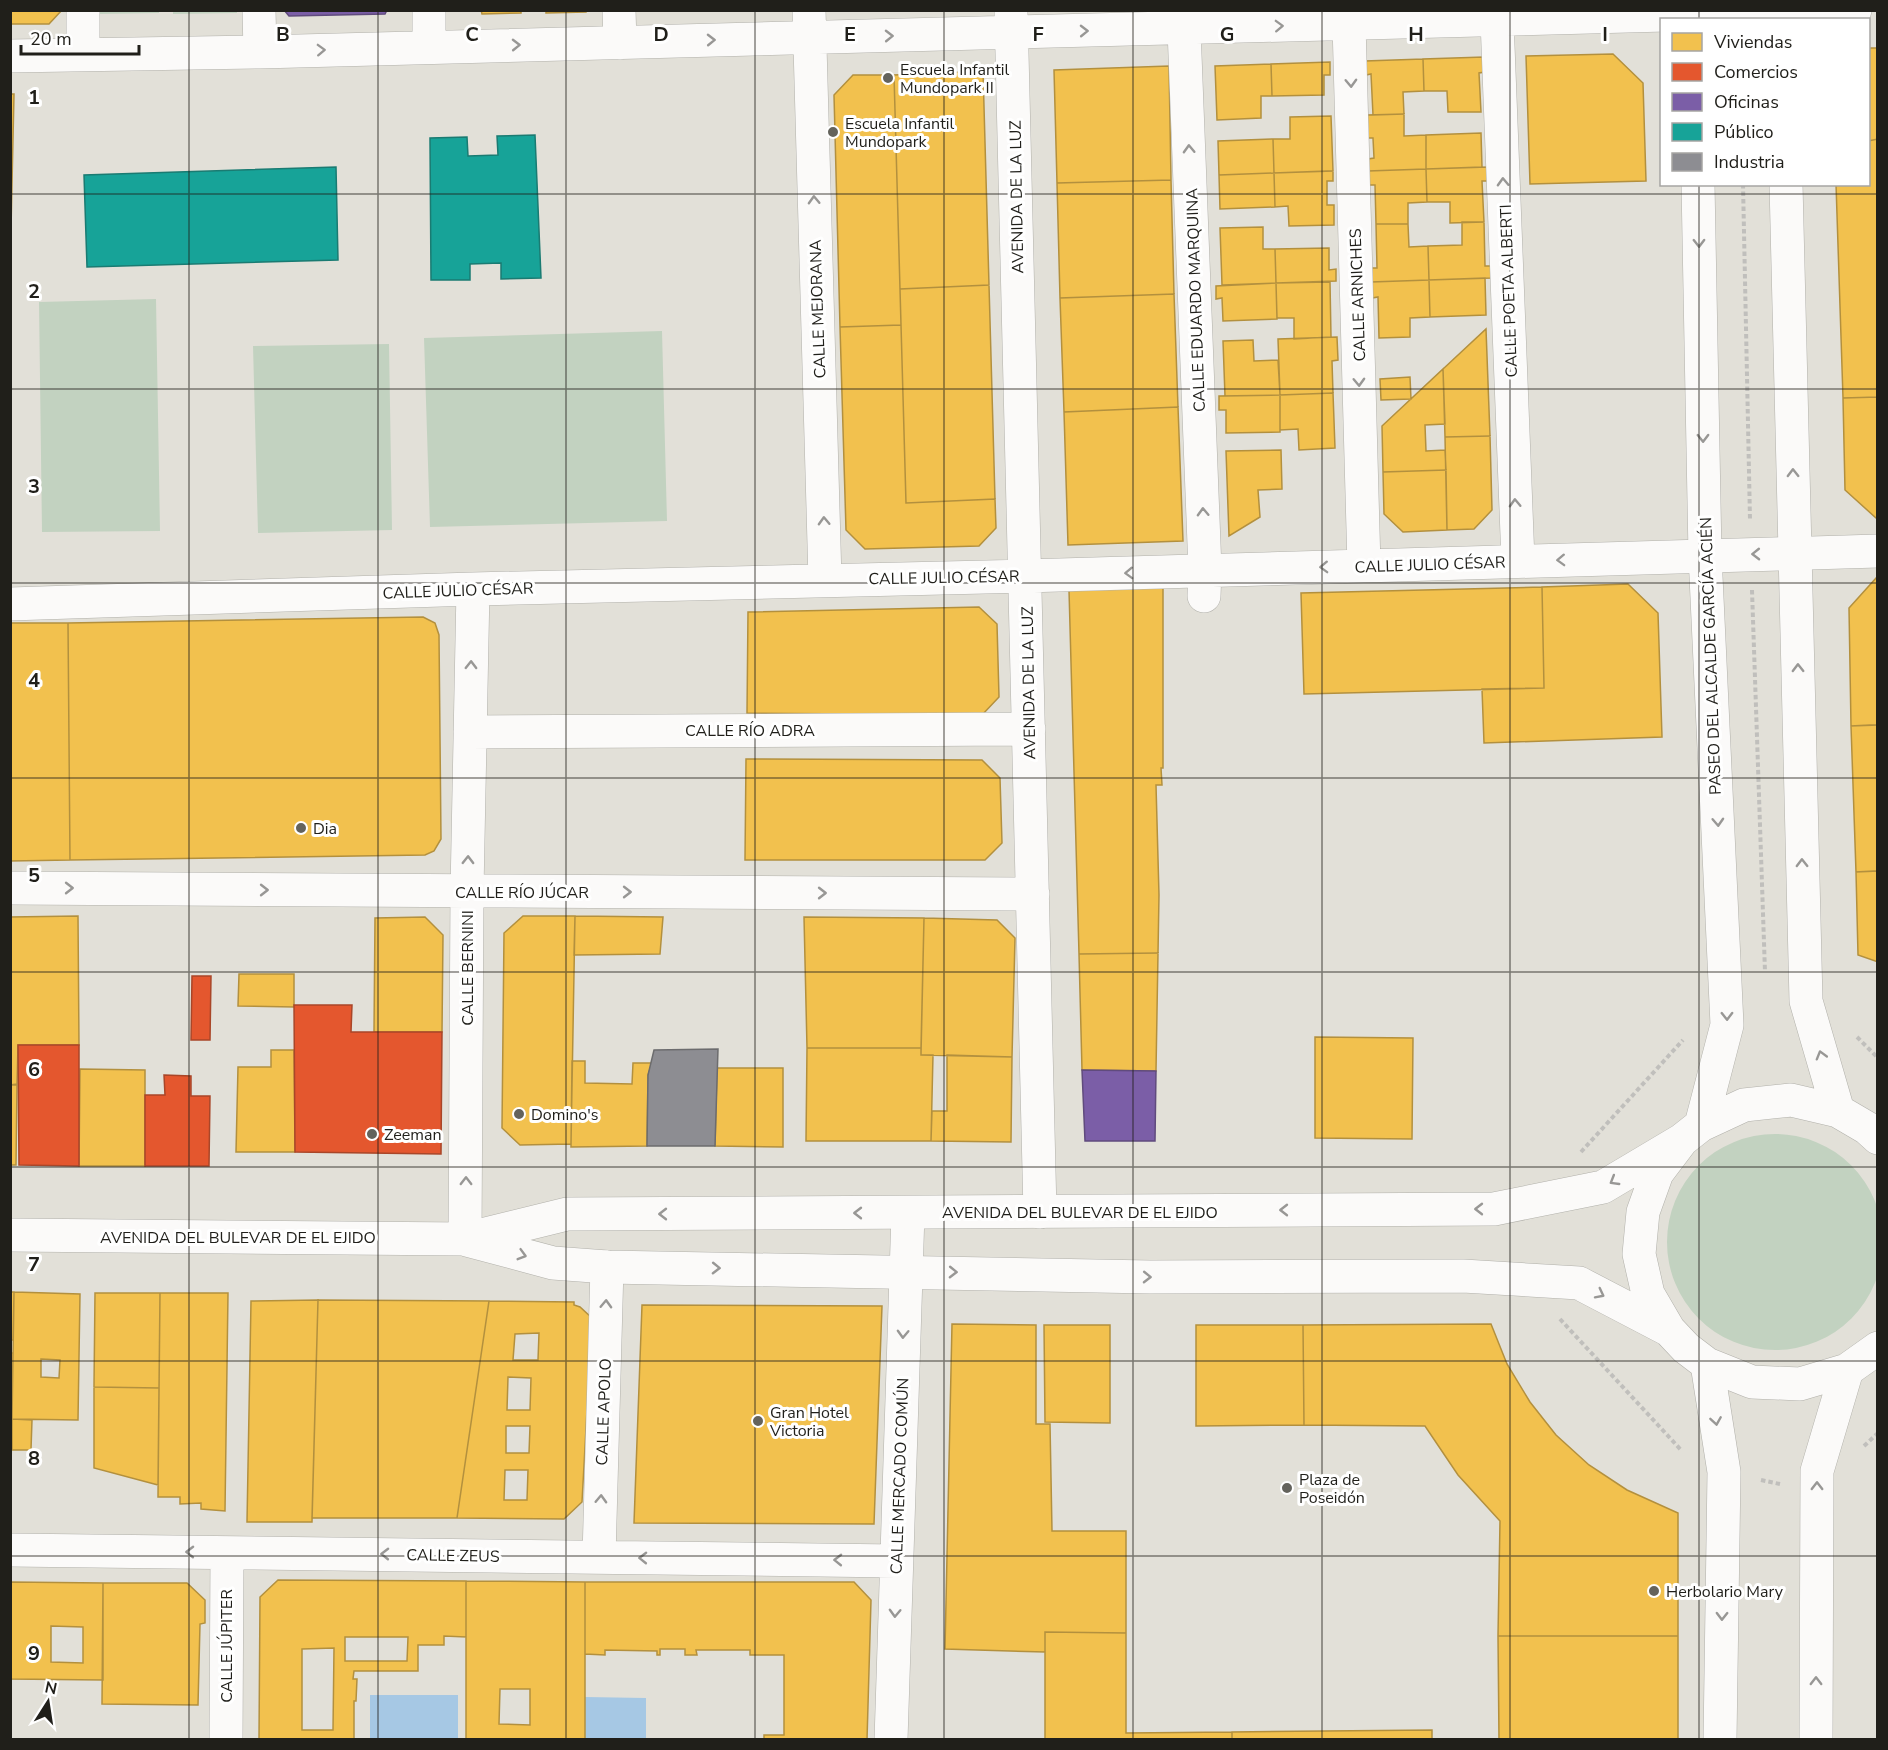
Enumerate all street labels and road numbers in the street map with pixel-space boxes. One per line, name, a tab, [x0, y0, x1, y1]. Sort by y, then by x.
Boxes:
street label: AVENIDA DE LA LUZ	[1005, 120, 1029, 274]
street label: CALLE EDUARDO MARQUINA	[1181, 187, 1211, 412]
street label: CALLE POETA ALBERTI	[1495, 204, 1523, 378]
street label: CALLE ARNICHES	[1345, 228, 1371, 362]
street label: CALLE MEJORANA	[805, 239, 831, 379]
street label: PASEO DEL ALCALDE GARCÍA ACIÉN	[1695, 517, 1727, 795]
street label: CALLE JULIO CÉSAR	[1354, 551, 1506, 579]
street label: CALLE JULIO CÉSAR	[868, 566, 1020, 590]
street label: CALLE JULIO CÉSAR	[382, 577, 534, 605]
street label: AVENIDA DE LA LUZ	[1017, 606, 1041, 760]
street label: CALLE RÍO ADRA	[685, 720, 815, 742]
street label: CALLE RÍO JÚCAR	[455, 882, 589, 904]
street label: CALLE BERNINI	[457, 910, 479, 1026]
street label: AVENIDA DEL BULEVAR DE EL EJIDO	[942, 1202, 1218, 1224]
street label: AVENIDA DEL BULEVAR DE EL EJIDO	[100, 1227, 376, 1249]
street label: CALLE APOLO	[591, 1358, 617, 1466]
street label: CALLE MERCADO COMÚN	[886, 1377, 914, 1575]
street label: CALLE ZEUS	[406, 1544, 500, 1568]
street label: CALLE JÚPITER	[216, 1589, 238, 1703]

